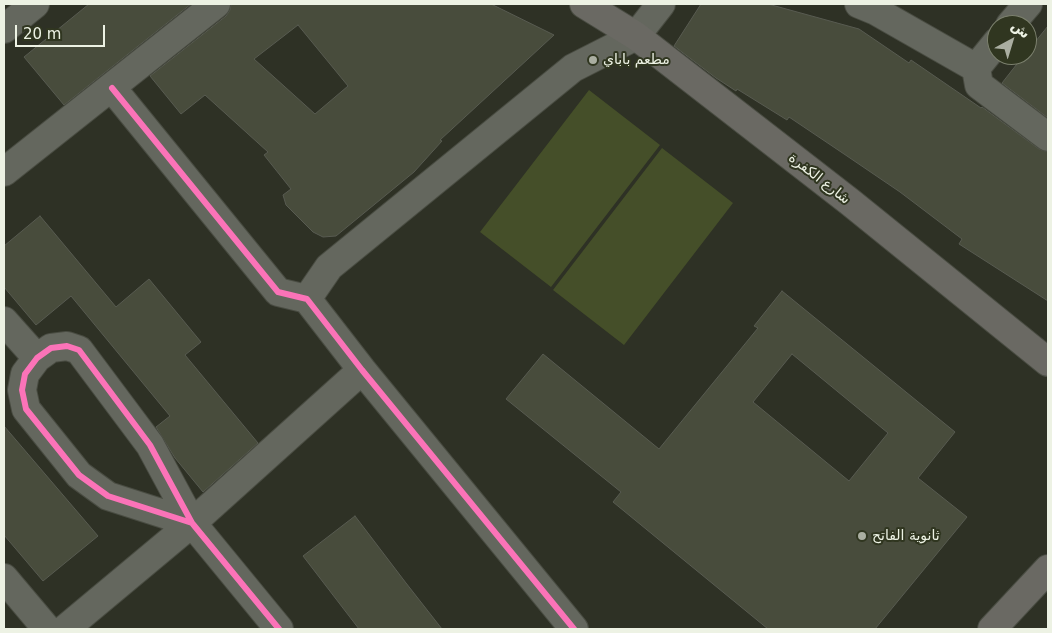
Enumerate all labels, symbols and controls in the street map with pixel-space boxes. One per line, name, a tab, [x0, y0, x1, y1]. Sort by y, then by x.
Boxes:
scale bar	[18, 15, 108, 47]
north arrow	[987, 15, 1037, 65]
text: ش	[1008, 17, 1033, 41]
text: 20 m	[23, 25, 61, 43]
place label: مطعم باباي	[603, 52, 670, 68]
marker: مطعم باباي	[587, 54, 599, 66]
street label: شارع الكفرة	[785, 150, 853, 208]
place label: ثانوية الفاتح	[872, 528, 940, 544]
marker: ثانوية الفاتح	[856, 530, 868, 542]

